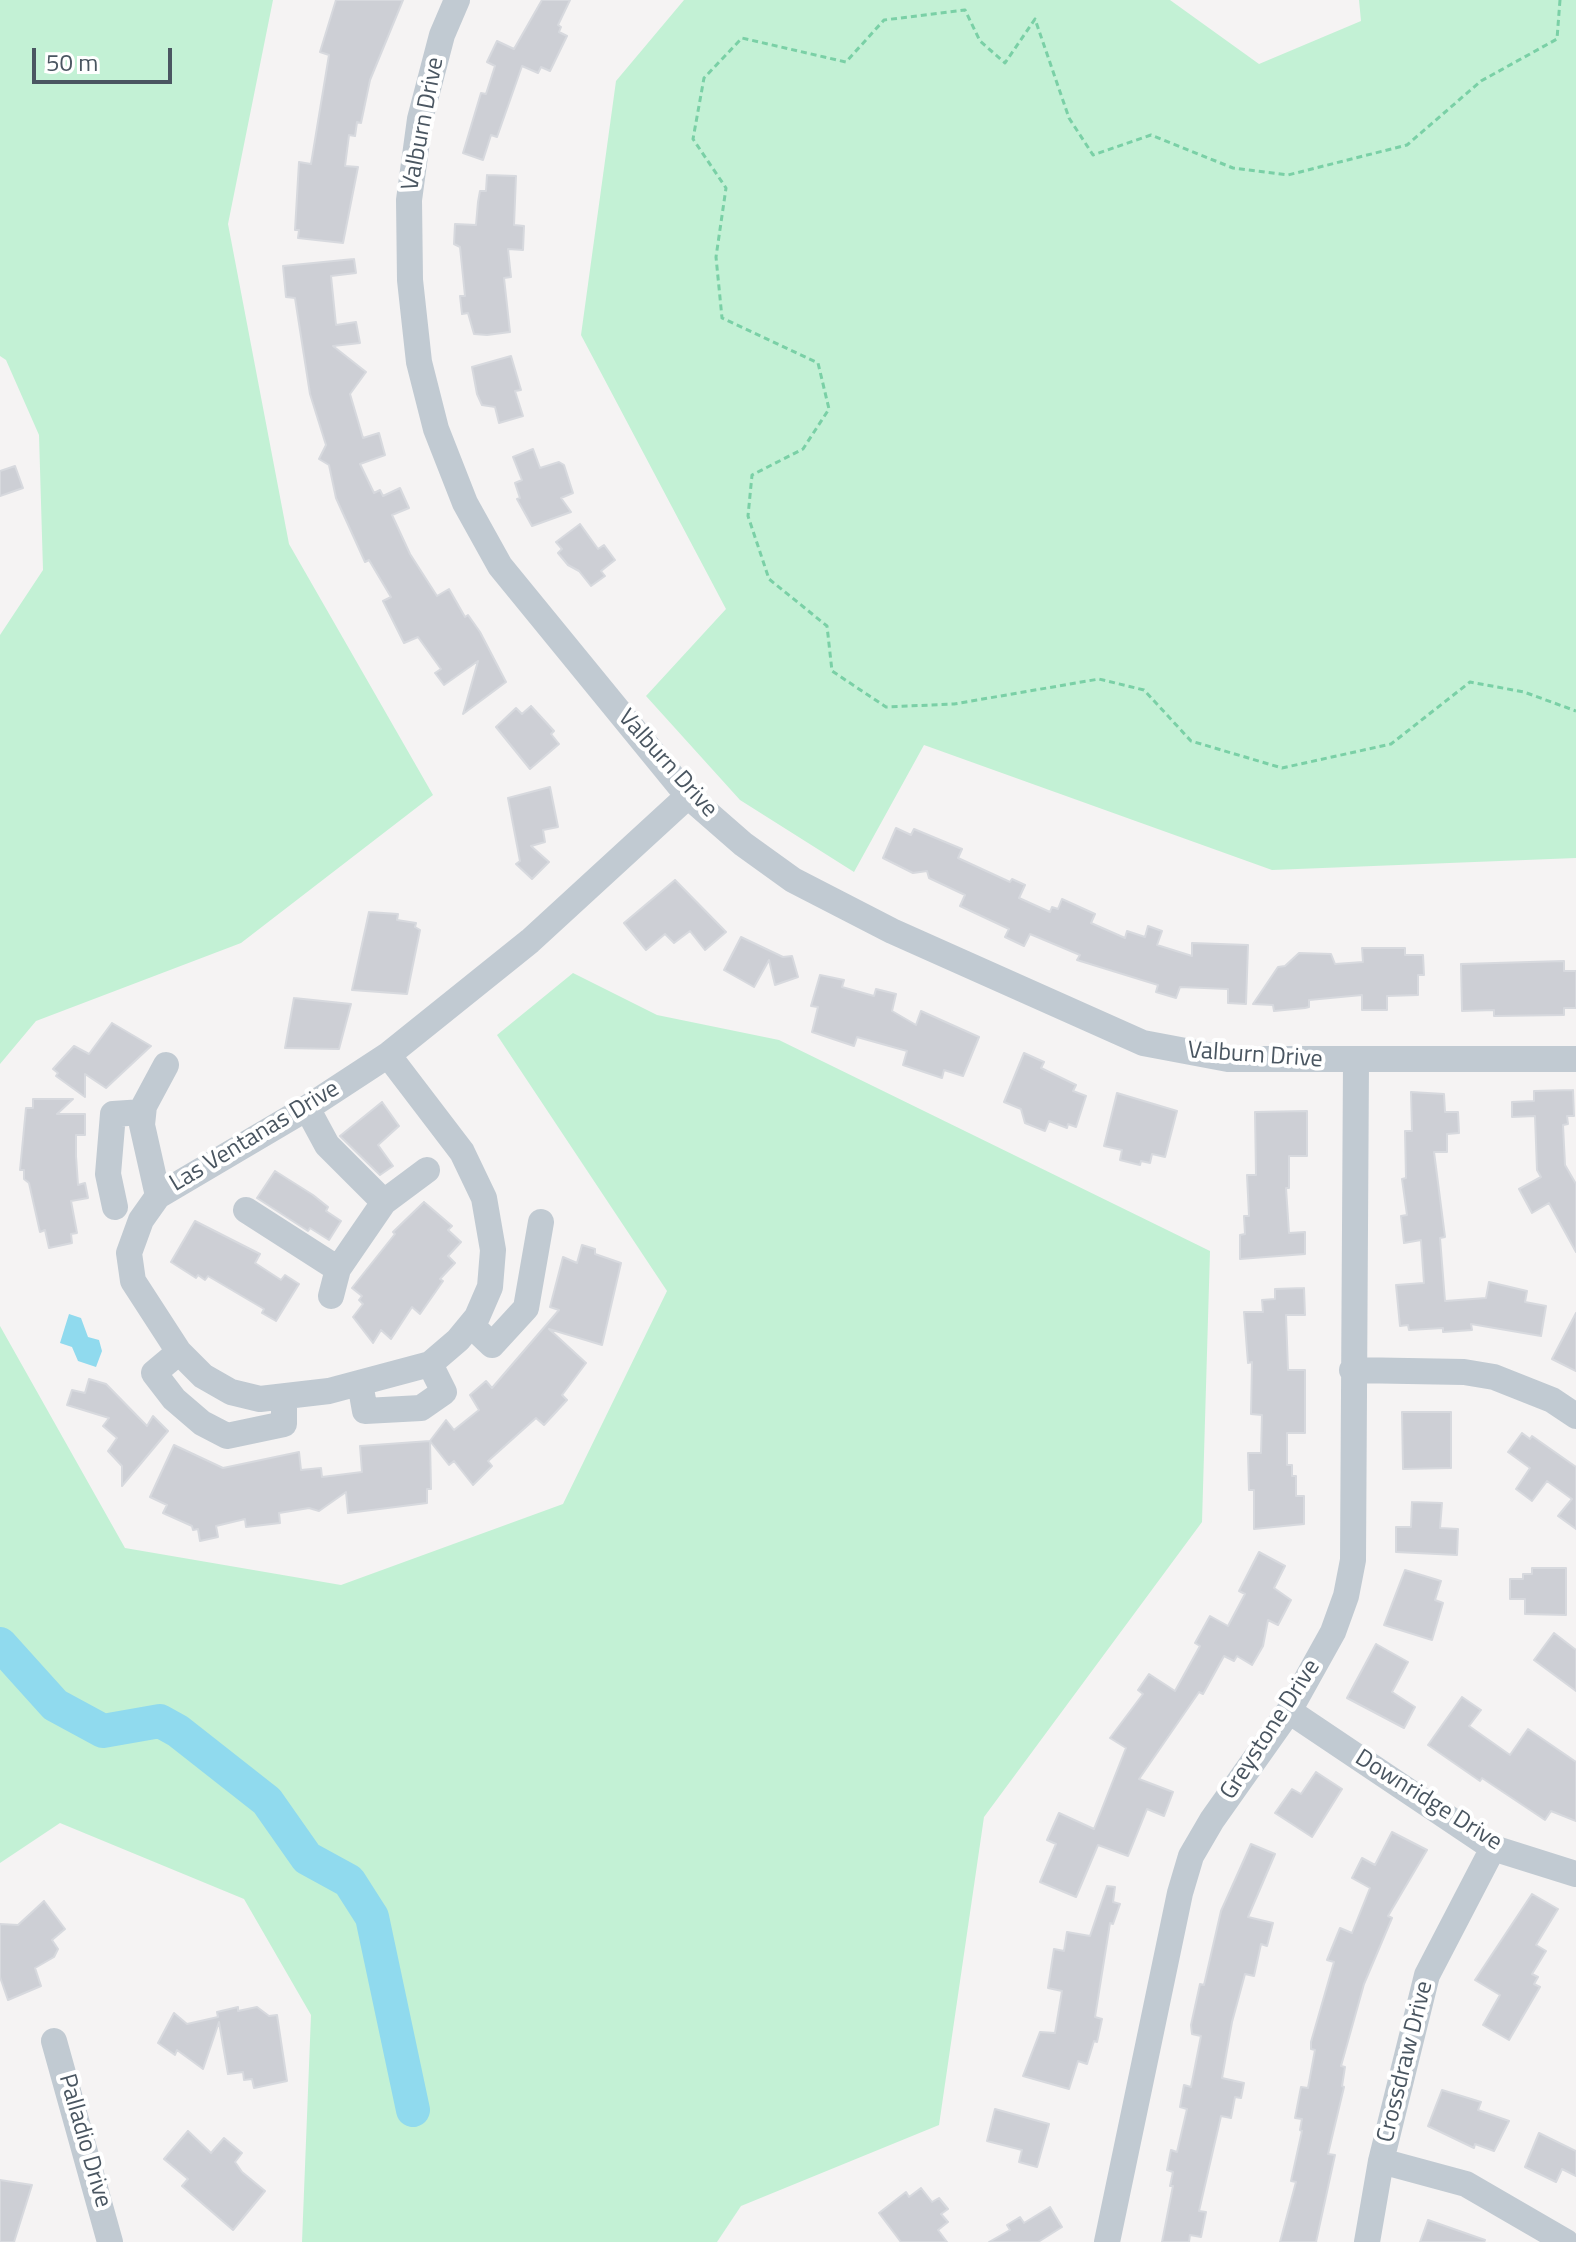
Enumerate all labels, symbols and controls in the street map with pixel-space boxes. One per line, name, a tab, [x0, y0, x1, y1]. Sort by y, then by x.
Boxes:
scale bar	[36, 32, 176, 82]
text: 50 m	[46, 44, 98, 80]
street label: Valburn Drive	[397, 55, 451, 193]
street label: Valburn Drive	[611, 704, 723, 824]
street label: Valburn Drive	[1187, 1037, 1323, 1075]
street label: Las Ventanas Drive	[165, 1075, 345, 1199]
street label: Greystone Drive	[1215, 1655, 1327, 1805]
street label: Downridge Drive	[1349, 1744, 1507, 1858]
street label: Crossdraw Drive	[1372, 1978, 1440, 2146]
street label: Palladio Drive	[51, 2071, 117, 2211]

